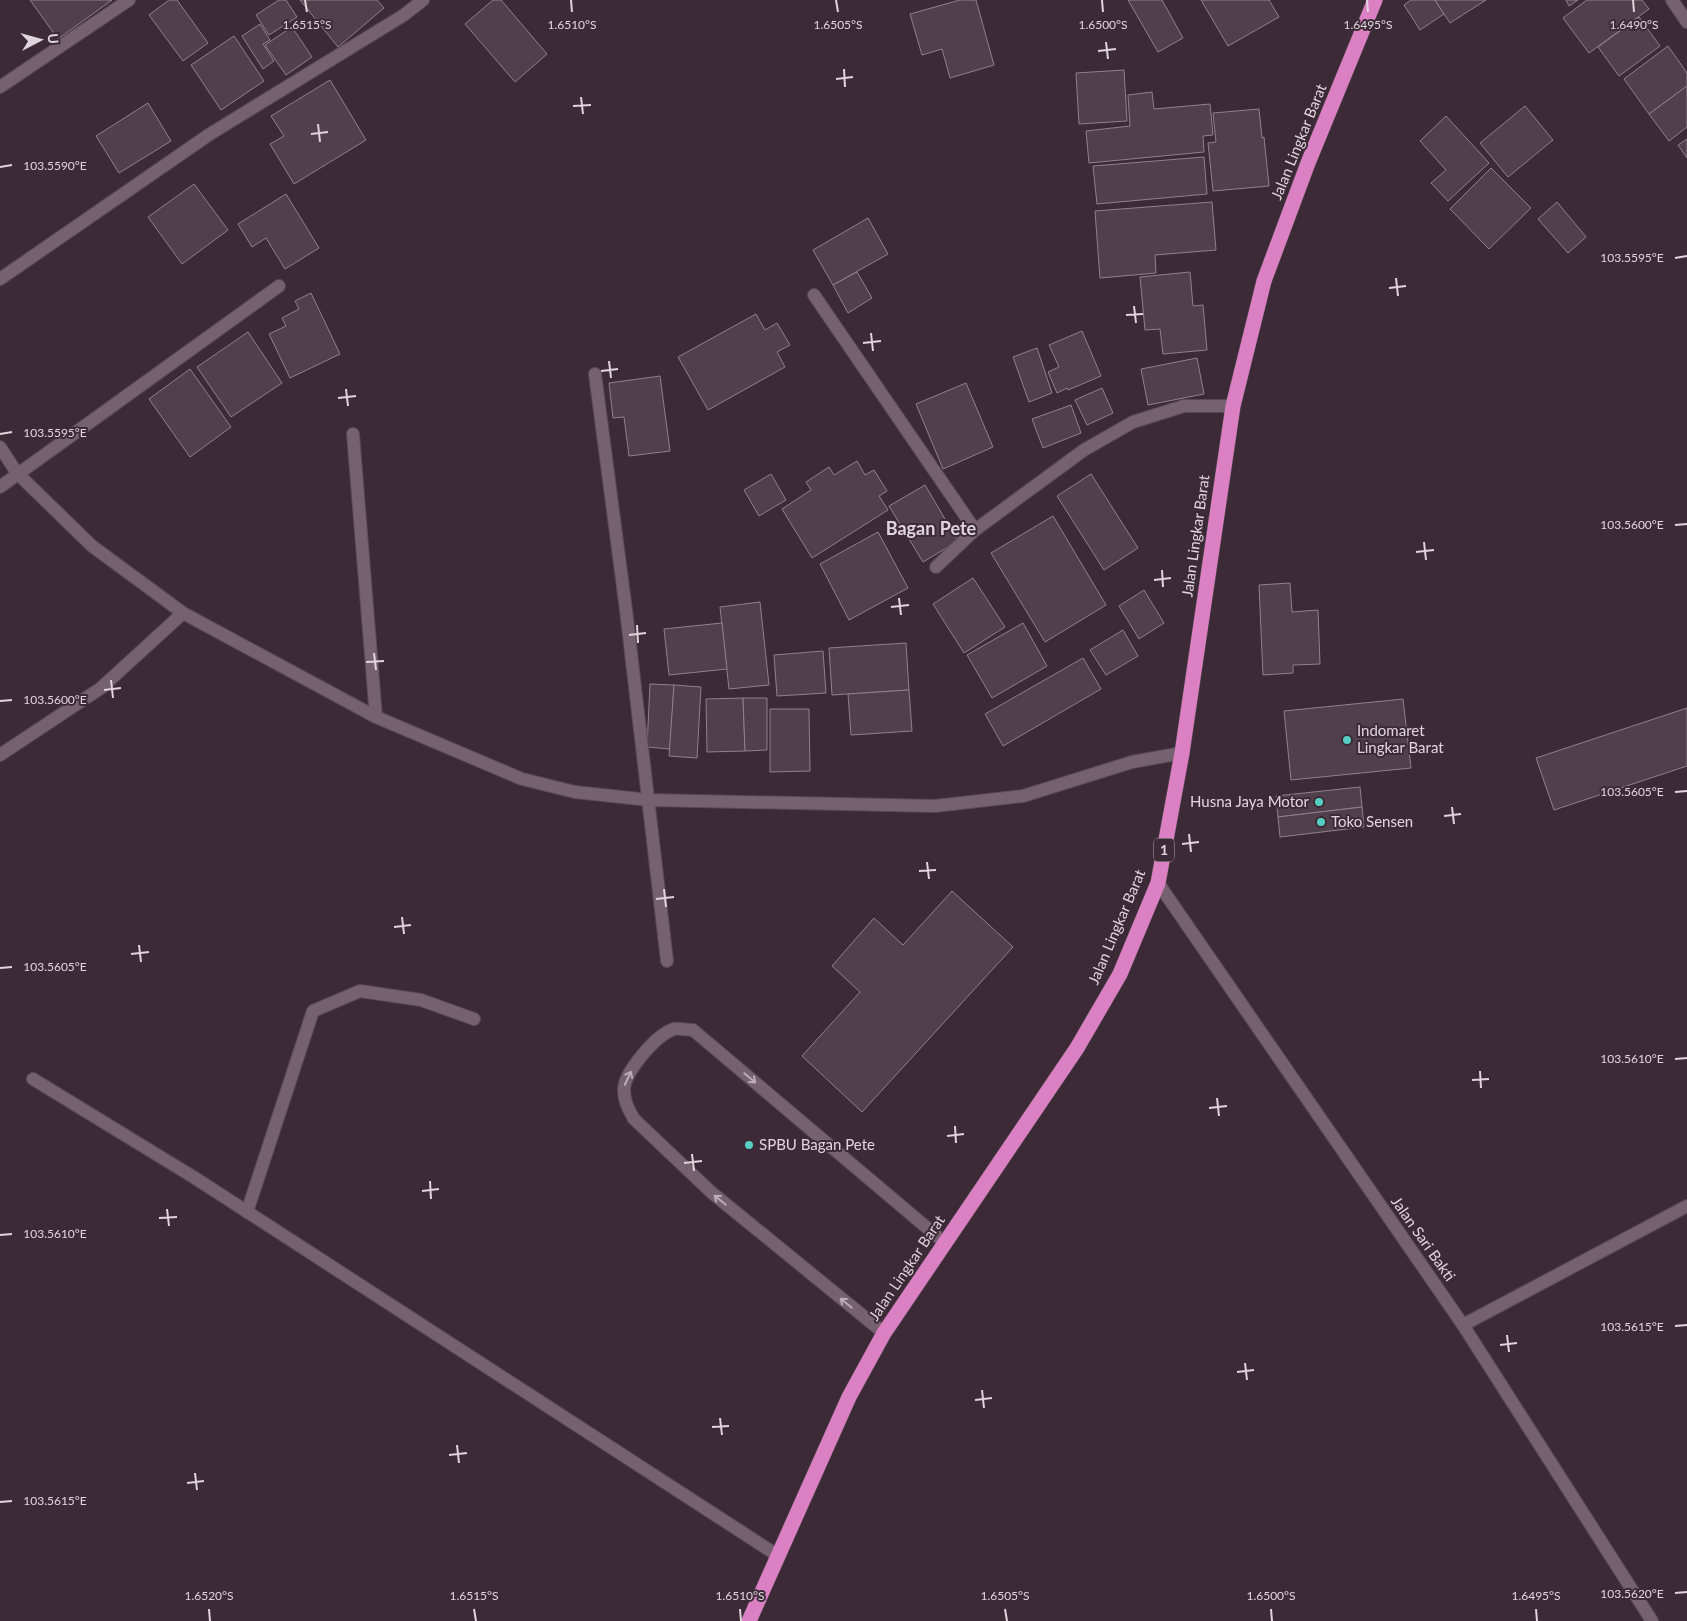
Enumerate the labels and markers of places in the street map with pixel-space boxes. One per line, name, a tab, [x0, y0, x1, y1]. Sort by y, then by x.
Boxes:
place label: Indomaret Lingkar Barat	[1357, 721, 1444, 756]
marker: Indomaret Lingkar Barat	[1341, 734, 1353, 746]
place label: Husna Jaya Motor	[1190, 792, 1310, 810]
marker: Husna Jaya Motor	[1313, 796, 1325, 808]
place label: Toko Sensen	[1331, 812, 1413, 830]
marker: Toko Sensen	[1315, 816, 1327, 828]
place label: SPBU Bagan Pete	[759, 1135, 875, 1153]
marker: SPBU Bagan Pete	[743, 1139, 755, 1151]

